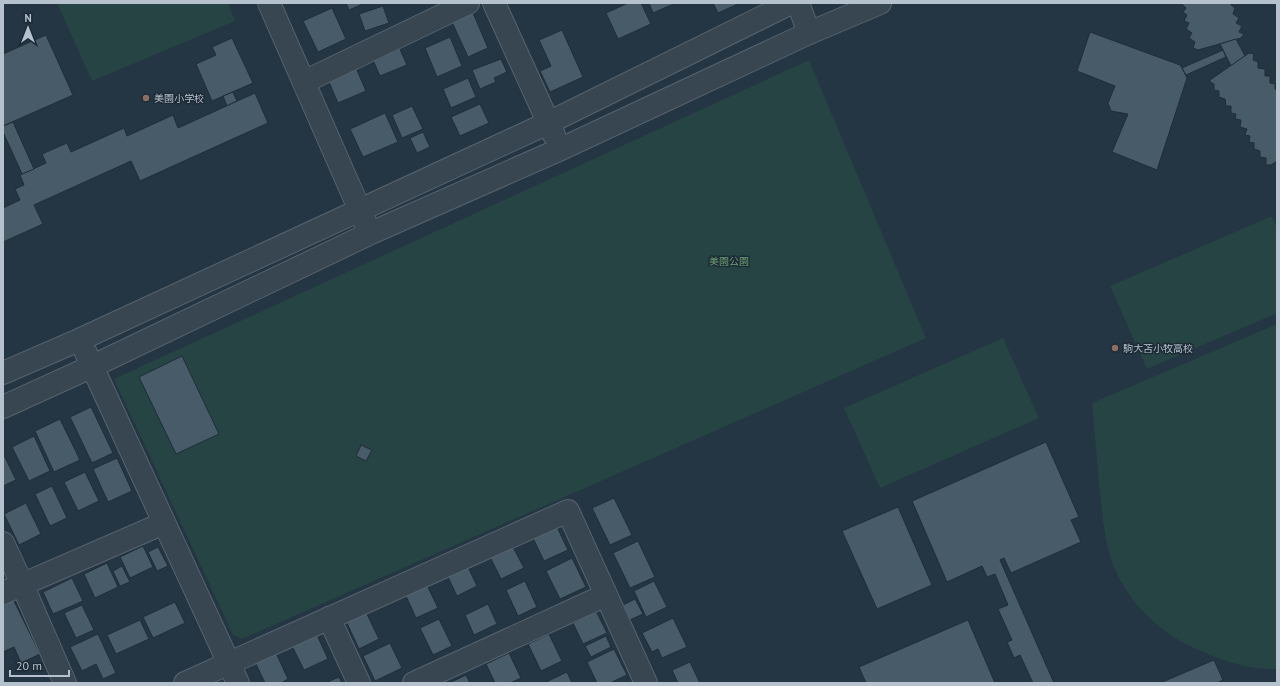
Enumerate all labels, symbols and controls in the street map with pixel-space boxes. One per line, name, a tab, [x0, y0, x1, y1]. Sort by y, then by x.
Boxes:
north arrow	[8, 8, 48, 48]
text: N	[24, 11, 32, 25]
place label: 美園小学校	[154, 92, 204, 105]
marker: 美園小学校	[141, 93, 151, 103]
park label: 美園公園	[709, 255, 749, 268]
place label: 駒大苫小牧高校	[1123, 342, 1193, 355]
marker: 駒大苫小牧高校	[1110, 343, 1120, 353]
scale bar	[10, 652, 69, 678]
text: 20 m	[16, 658, 42, 673]

